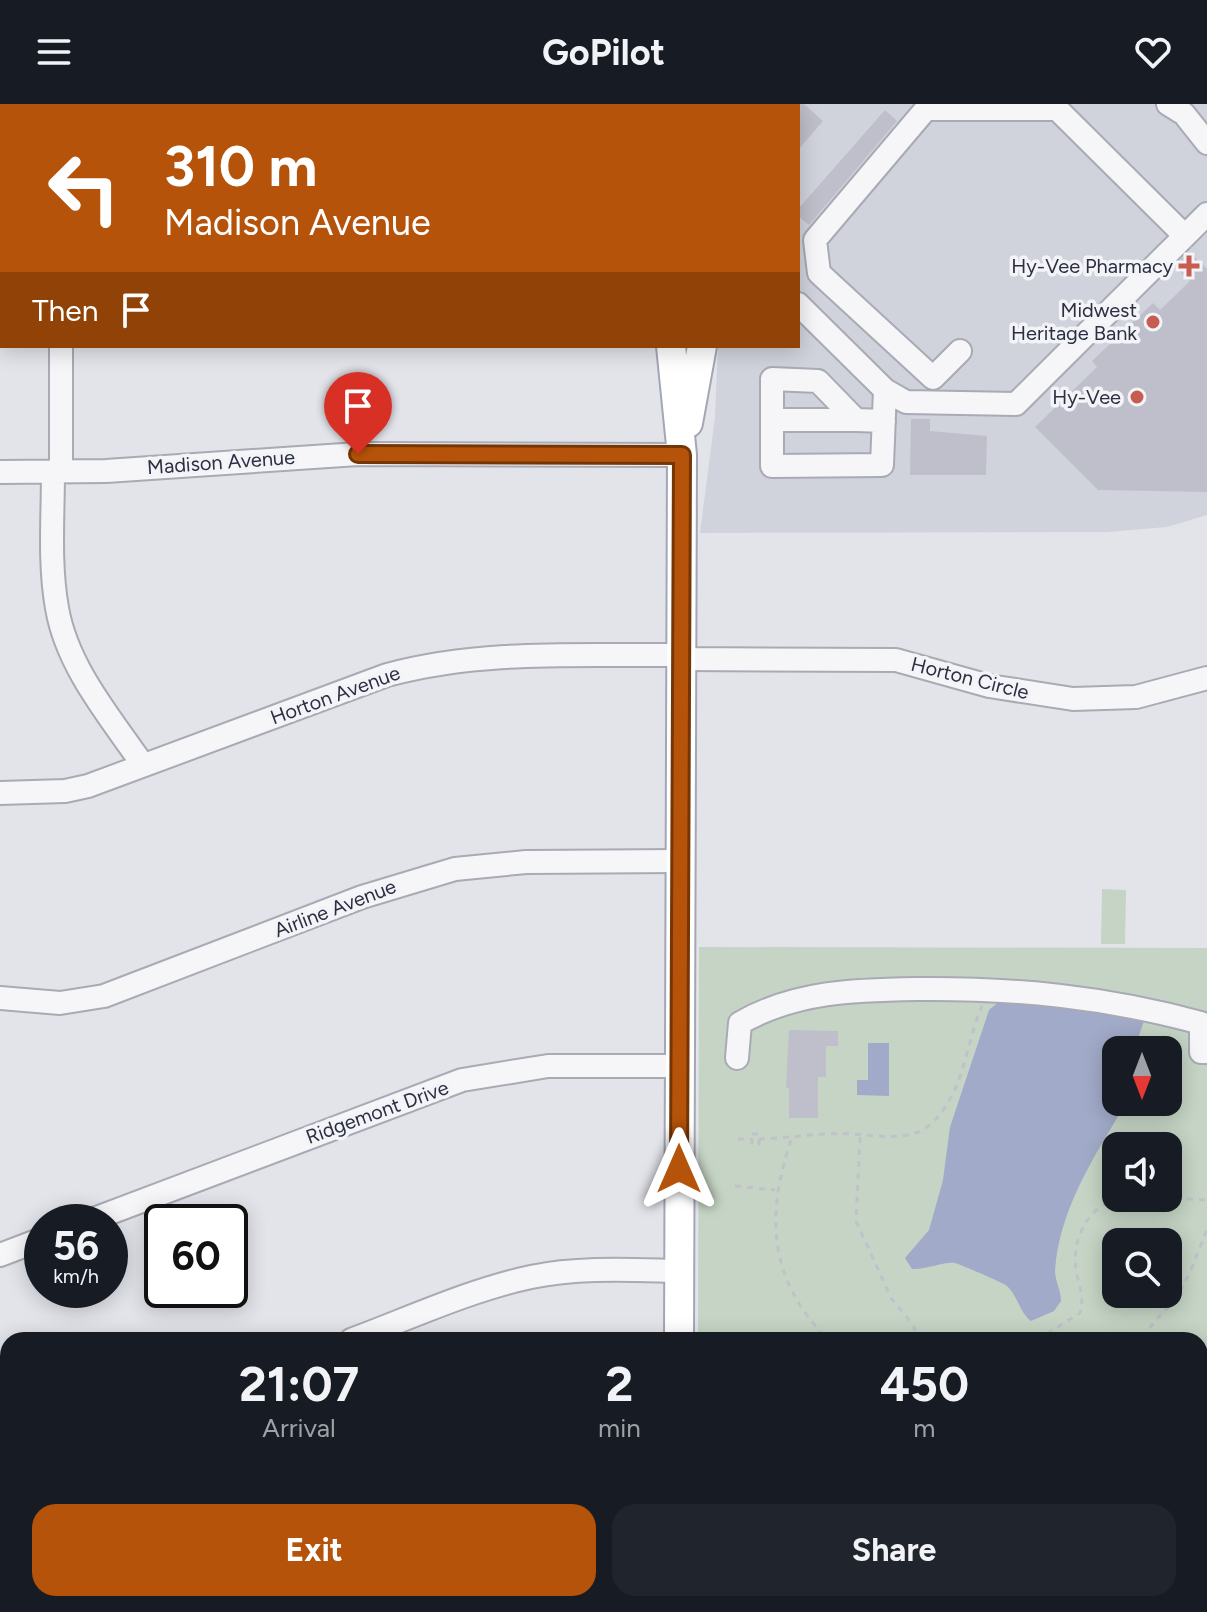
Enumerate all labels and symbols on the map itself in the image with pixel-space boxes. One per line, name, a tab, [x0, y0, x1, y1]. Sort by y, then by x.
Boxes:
place label: Hy-Vee Pharmacy	[1011, 254, 1173, 278]
marker: Hy-Vee Pharmacy	[1180, 257, 1198, 275]
place label: Midwest Heritage Bank	[1011, 298, 1137, 345]
marker: Midwest Heritage Bank	[1144, 313, 1162, 331]
pin	[324, 372, 392, 454]
place label: Hy-Vee	[1052, 385, 1121, 409]
marker: Hy-Vee	[1128, 388, 1146, 406]
street label: Madison Avenue	[146, 445, 296, 479]
street label: Horton Circle	[909, 652, 1031, 704]
street label: Horton Avenue	[267, 660, 403, 730]
street label: Airline Avenue	[271, 874, 399, 942]
north arrow	[1102, 1036, 1182, 1116]
street label: Ridgemont Drive	[302, 1075, 452, 1149]
position arrow	[637, 1127, 721, 1211]
speed limit sign: 60	[144, 1204, 248, 1308]

